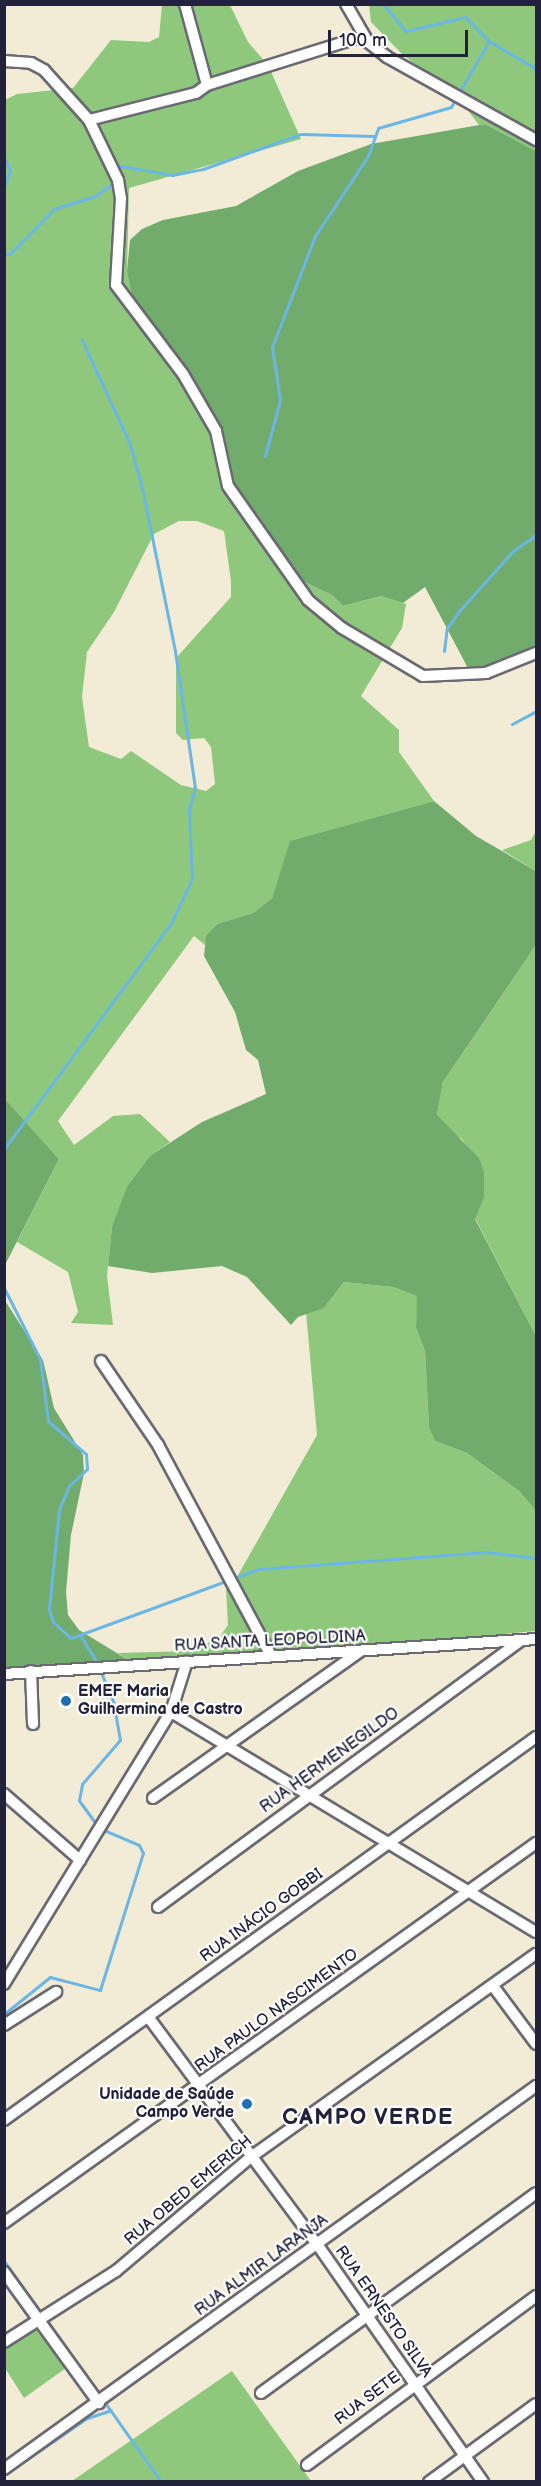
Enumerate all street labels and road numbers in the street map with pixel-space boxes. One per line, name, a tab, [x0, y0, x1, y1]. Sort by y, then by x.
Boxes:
street label: RUA SANTA LEOPOLDINA	[174, 1627, 366, 1657]
street label: RUA HERMENEGILDO	[257, 1704, 403, 1818]
street label: RUA INÁCIO GOBBI	[197, 1865, 327, 1967]
street label: RUA PAULO NASCIMENTO	[192, 1945, 362, 2077]
street label: RUA OBED EMERICH	[121, 2132, 257, 2250]
street label: RUA ALMIR LARANJA	[192, 2211, 332, 2321]
street label: RUA ERNESTO SILVA	[330, 2242, 436, 2382]
street label: RUA SETE	[331, 2368, 405, 2430]

